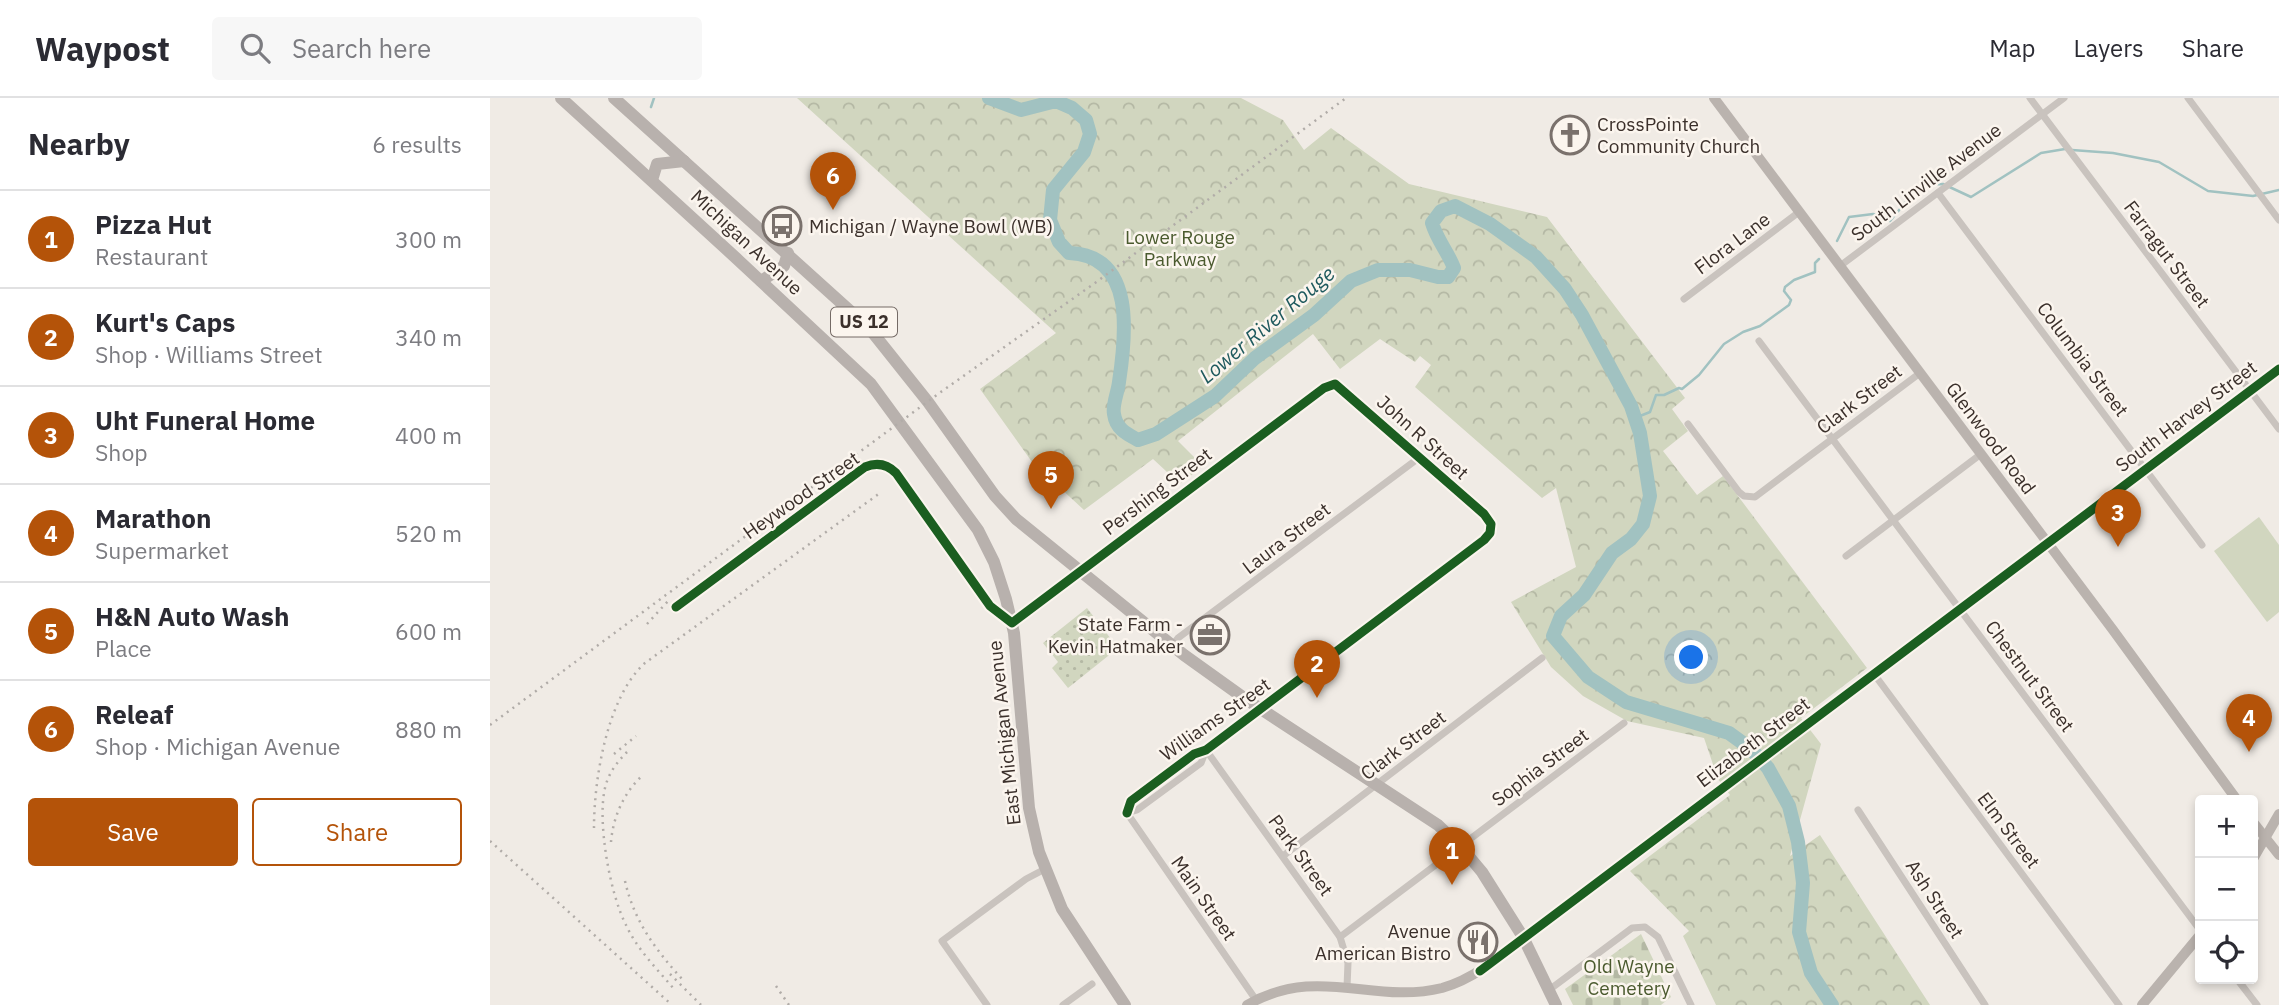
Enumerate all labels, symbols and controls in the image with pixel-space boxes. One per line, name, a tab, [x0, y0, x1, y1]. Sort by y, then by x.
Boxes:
search box	[212, 17, 702, 80]
text: Waypost	[35, 27, 170, 70]
icon: search	[236, 29, 274, 67]
text: Search here	[292, 31, 431, 65]
text: Map	[1989, 32, 2036, 64]
text: Layers	[2074, 32, 2144, 64]
text: Share	[2182, 32, 2244, 64]
place label: CrossPointe Community Church	[1597, 112, 1760, 158]
church icon: CrossPointe Community Church	[1549, 114, 1591, 156]
street label: South Linville Avenue	[1846, 118, 2006, 246]
text: Nearby	[28, 124, 130, 163]
text: 6 results	[372, 129, 462, 159]
pin: 6	[810, 152, 856, 210]
street label: Michigan Avenue	[686, 184, 808, 300]
street label: Farragut Street	[2119, 196, 2215, 312]
bus stop icon: Michigan / Wayne Bowl (WB)	[761, 205, 803, 247]
text: Pizza Hut	[95, 207, 212, 241]
street label: Flora Lane	[1689, 207, 1775, 279]
place label: Michigan / Wayne Bowl (WB)	[809, 214, 1053, 238]
text: 1	[44, 224, 58, 254]
text: 300 m	[395, 224, 462, 254]
park label: Lower Rouge Parkway	[1125, 225, 1235, 271]
text: Restaurant	[95, 241, 208, 271]
water label: Lower River Rouge	[1193, 259, 1340, 389]
street label: Columbia Street	[2032, 297, 2134, 421]
text: Kurt's Caps	[95, 305, 235, 339]
road number: US 12	[831, 308, 897, 336]
text: 2	[44, 322, 58, 352]
text: 340 m	[395, 322, 462, 352]
text: Shop · Williams Street	[95, 339, 322, 369]
street label: South Harvey Street	[2111, 355, 2261, 477]
street label: Clark Street	[1812, 359, 1906, 439]
street label: Glenwood Road	[1941, 377, 2041, 499]
street label: John R Street	[1372, 390, 1474, 484]
text: Uht Funeral Home	[95, 403, 315, 437]
text: 3	[44, 420, 58, 450]
text: 400 m	[395, 420, 462, 450]
text: Shop	[95, 437, 148, 467]
street label: Pershing Street	[1098, 442, 1216, 540]
street label: Heywood Street	[738, 446, 864, 544]
pin: 5	[1028, 451, 1074, 509]
pin: 3	[2095, 489, 2141, 547]
street label: Laura Street	[1237, 497, 1335, 579]
text: Marathon	[95, 501, 211, 535]
text: 4	[44, 518, 58, 548]
text: 520 m	[395, 518, 462, 548]
text: Supermarket	[95, 535, 229, 565]
text: H&N Auto Wash	[95, 599, 289, 633]
place label: State Farm - Kevin Hatmaker	[1048, 612, 1183, 658]
office icon: State Farm - Kevin Hatmaker	[1189, 614, 1231, 656]
street label: Chestnut Street	[1980, 615, 2080, 737]
text: 5	[44, 616, 58, 646]
text: 600 m	[395, 616, 462, 646]
text: Place	[95, 633, 152, 663]
street label: East Michigan Avenue	[982, 639, 1026, 827]
pin: 2	[1294, 640, 1340, 698]
your location	[1674, 640, 1708, 674]
street label: Williams Street	[1155, 672, 1275, 766]
street label: Elizabeth Street	[1692, 692, 1814, 792]
pin: 4	[2226, 694, 2272, 752]
text: Releaf	[95, 697, 173, 731]
street label: Clark Street	[1356, 705, 1450, 785]
text: 6	[44, 714, 58, 744]
text: 880 m	[395, 714, 462, 744]
street label: Sophia Street	[1487, 723, 1593, 811]
text: Shop · Michigan Avenue	[95, 731, 340, 761]
street label: Elm Street	[1973, 787, 2045, 873]
map controls	[2195, 795, 2258, 984]
button: +	[2195, 795, 2258, 858]
button: Save	[28, 798, 238, 866]
button: Share	[252, 798, 462, 866]
street label: Park Street	[1263, 809, 1339, 901]
pin: 1	[1429, 827, 1475, 885]
street label: Main Street	[1166, 851, 1242, 945]
street label: Ash Street	[1901, 855, 1969, 943]
button: −	[2195, 858, 2258, 921]
place label: Avenue American Bistro	[1315, 919, 1451, 965]
restaurant icon: Avenue American Bistro	[1457, 921, 1499, 963]
button: locate	[2195, 921, 2258, 984]
park label: Old Wayne Cemetery	[1583, 954, 1675, 1000]

